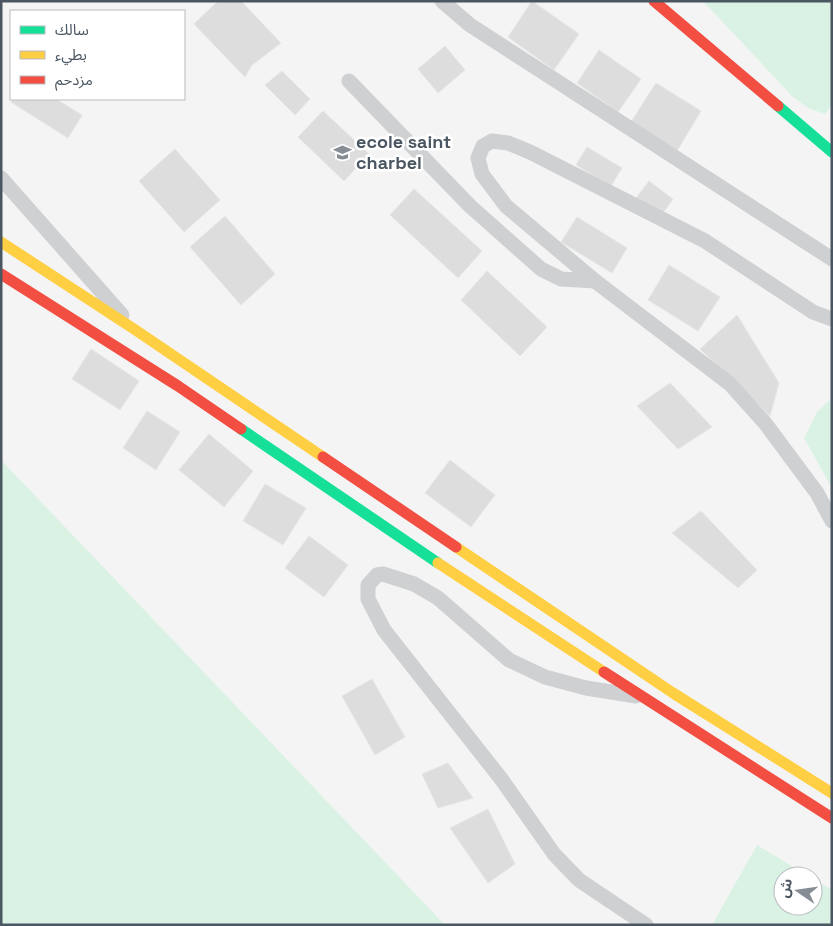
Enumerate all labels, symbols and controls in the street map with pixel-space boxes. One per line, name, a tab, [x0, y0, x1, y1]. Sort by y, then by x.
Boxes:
legend	[10, 10, 185, 100]
text: سالك	[55, 20, 89, 39]
text: بطيء	[55, 45, 87, 66]
text: مزدحم	[55, 70, 93, 91]
place label: ecole saint charbel	[356, 130, 451, 174]
school or university icon: ecole saint charbel	[332, 142, 352, 162]
north arrow	[773, 866, 823, 916]
text: ش	[774, 877, 796, 899]

